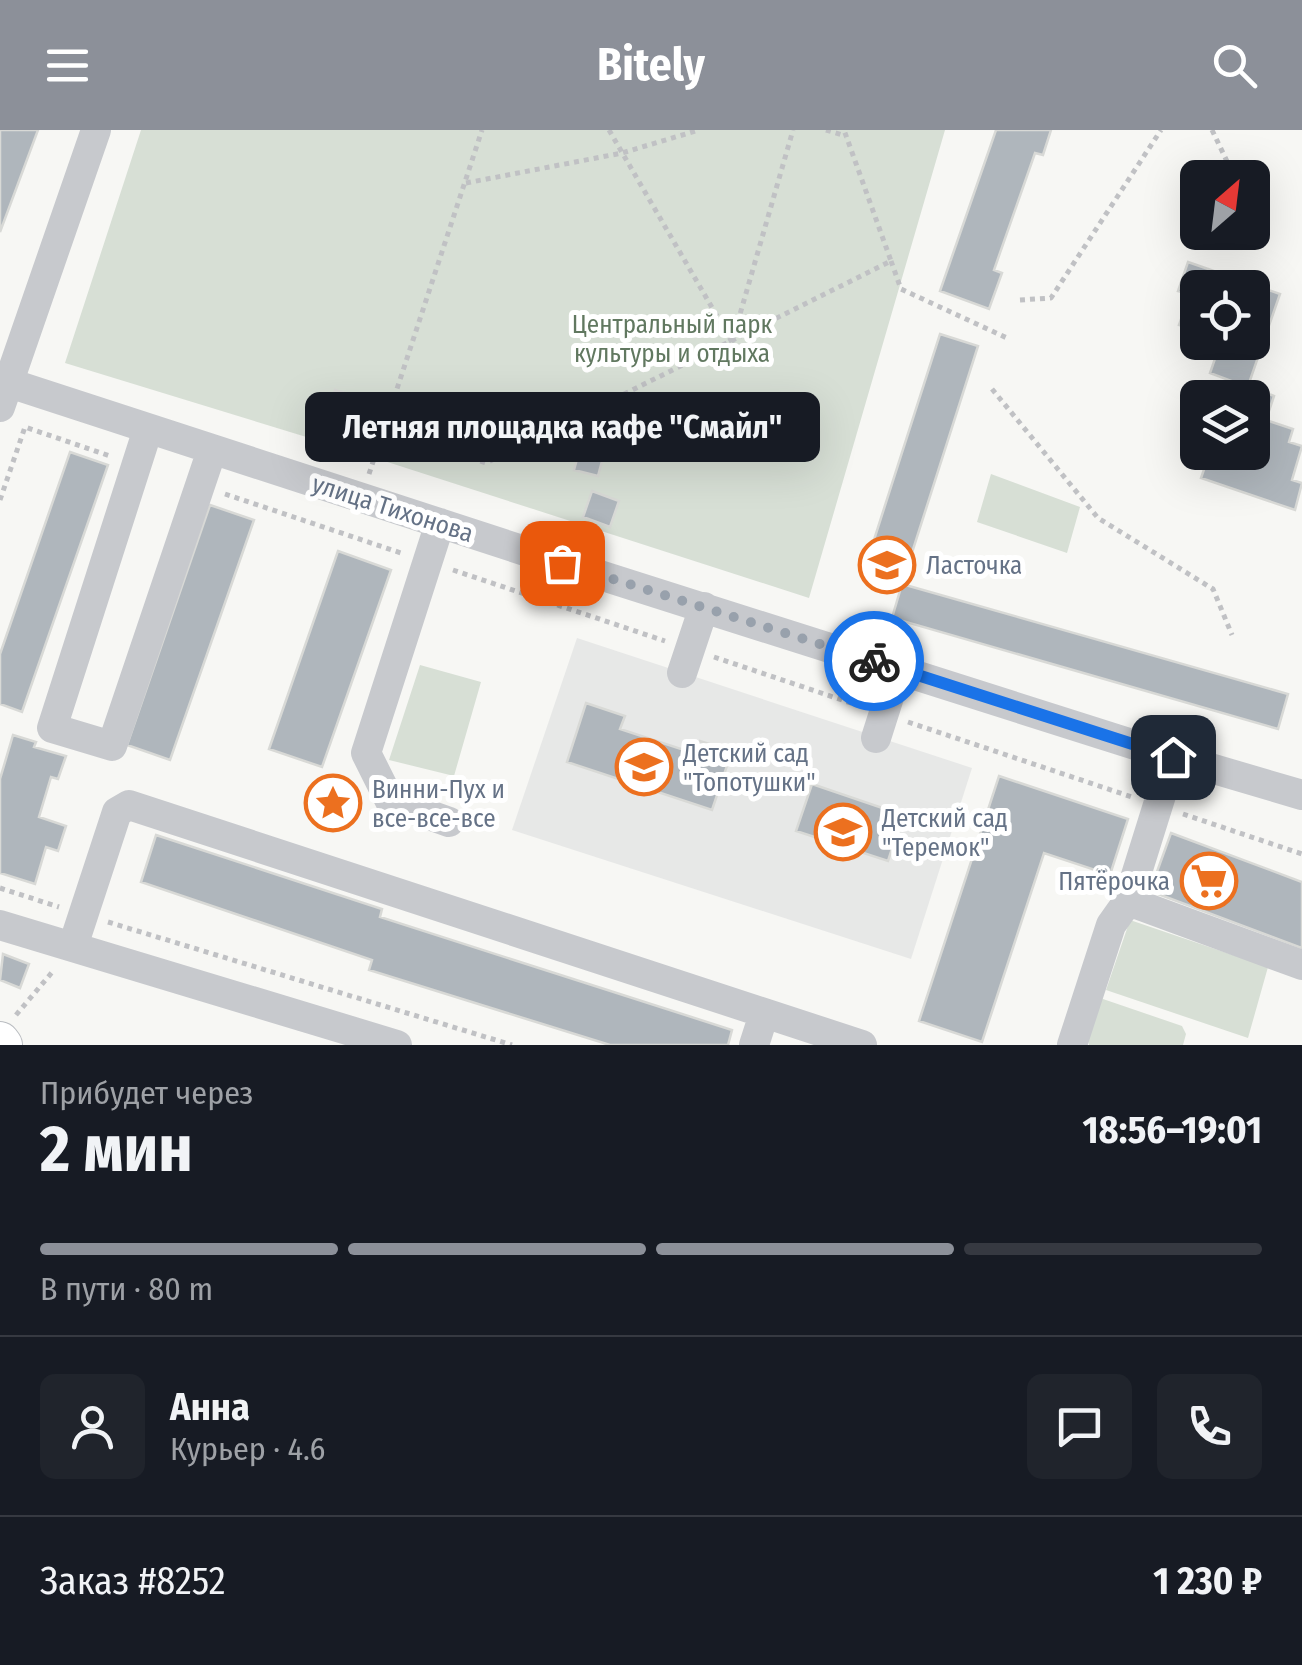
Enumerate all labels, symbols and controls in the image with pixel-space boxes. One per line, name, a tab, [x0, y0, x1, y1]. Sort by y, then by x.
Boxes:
icon: menu	[40, 38, 95, 93]
text: Bitely	[597, 38, 705, 92]
icon: search	[1207, 38, 1262, 93]
north arrow	[1180, 160, 1270, 250]
map controls	[1180, 160, 1270, 470]
button: locate	[1180, 270, 1270, 360]
park label: Центральный парк культуры и отдыха	[572, 310, 772, 369]
button: layers	[1180, 380, 1270, 470]
callout: Летняя площадка кафе "Смайл"	[304, 393, 820, 463]
text: Летняя площадка кафе "Смайл"	[343, 408, 782, 446]
street label: улица Тихонова	[308, 469, 477, 549]
pin	[520, 521, 605, 606]
school or university icon: Ласточка	[857, 535, 917, 595]
icon: bag	[535, 536, 590, 591]
place label: Ласточка	[926, 551, 1022, 581]
courier	[824, 611, 924, 711]
icon: bike	[847, 634, 902, 689]
pin	[1131, 715, 1216, 800]
icon: home	[1146, 730, 1201, 785]
school or university icon: Детский сад "Топотушки"	[614, 737, 674, 797]
place label: Детский сад "Топотушки"	[682, 739, 816, 798]
place icon: Винни-Пух и все-все-все	[303, 773, 363, 833]
place label: Винни-Пух и все-все-все	[372, 775, 505, 834]
school or university icon: Детский сад "Теремок"	[813, 802, 873, 862]
place label: Детский сад "Теремок"	[881, 804, 1008, 863]
supermarket icon: Пятёрочка	[1179, 851, 1239, 911]
place label: Пятёрочка	[1058, 867, 1170, 897]
text: Прибудет через	[40, 1074, 253, 1112]
text: 18:56–19:01	[1083, 1107, 1262, 1153]
text: 2 мин	[40, 1110, 193, 1188]
text: В пути · 80 m	[40, 1270, 213, 1308]
button: person	[40, 1374, 145, 1479]
button: chat	[1027, 1374, 1132, 1479]
button: phone	[1157, 1374, 1262, 1479]
text: Анна	[170, 1384, 250, 1430]
text: Курьер · 4.6	[170, 1430, 325, 1468]
text: Заказ #8252	[40, 1558, 226, 1604]
text: 1 230 ₽	[1153, 1558, 1262, 1604]

